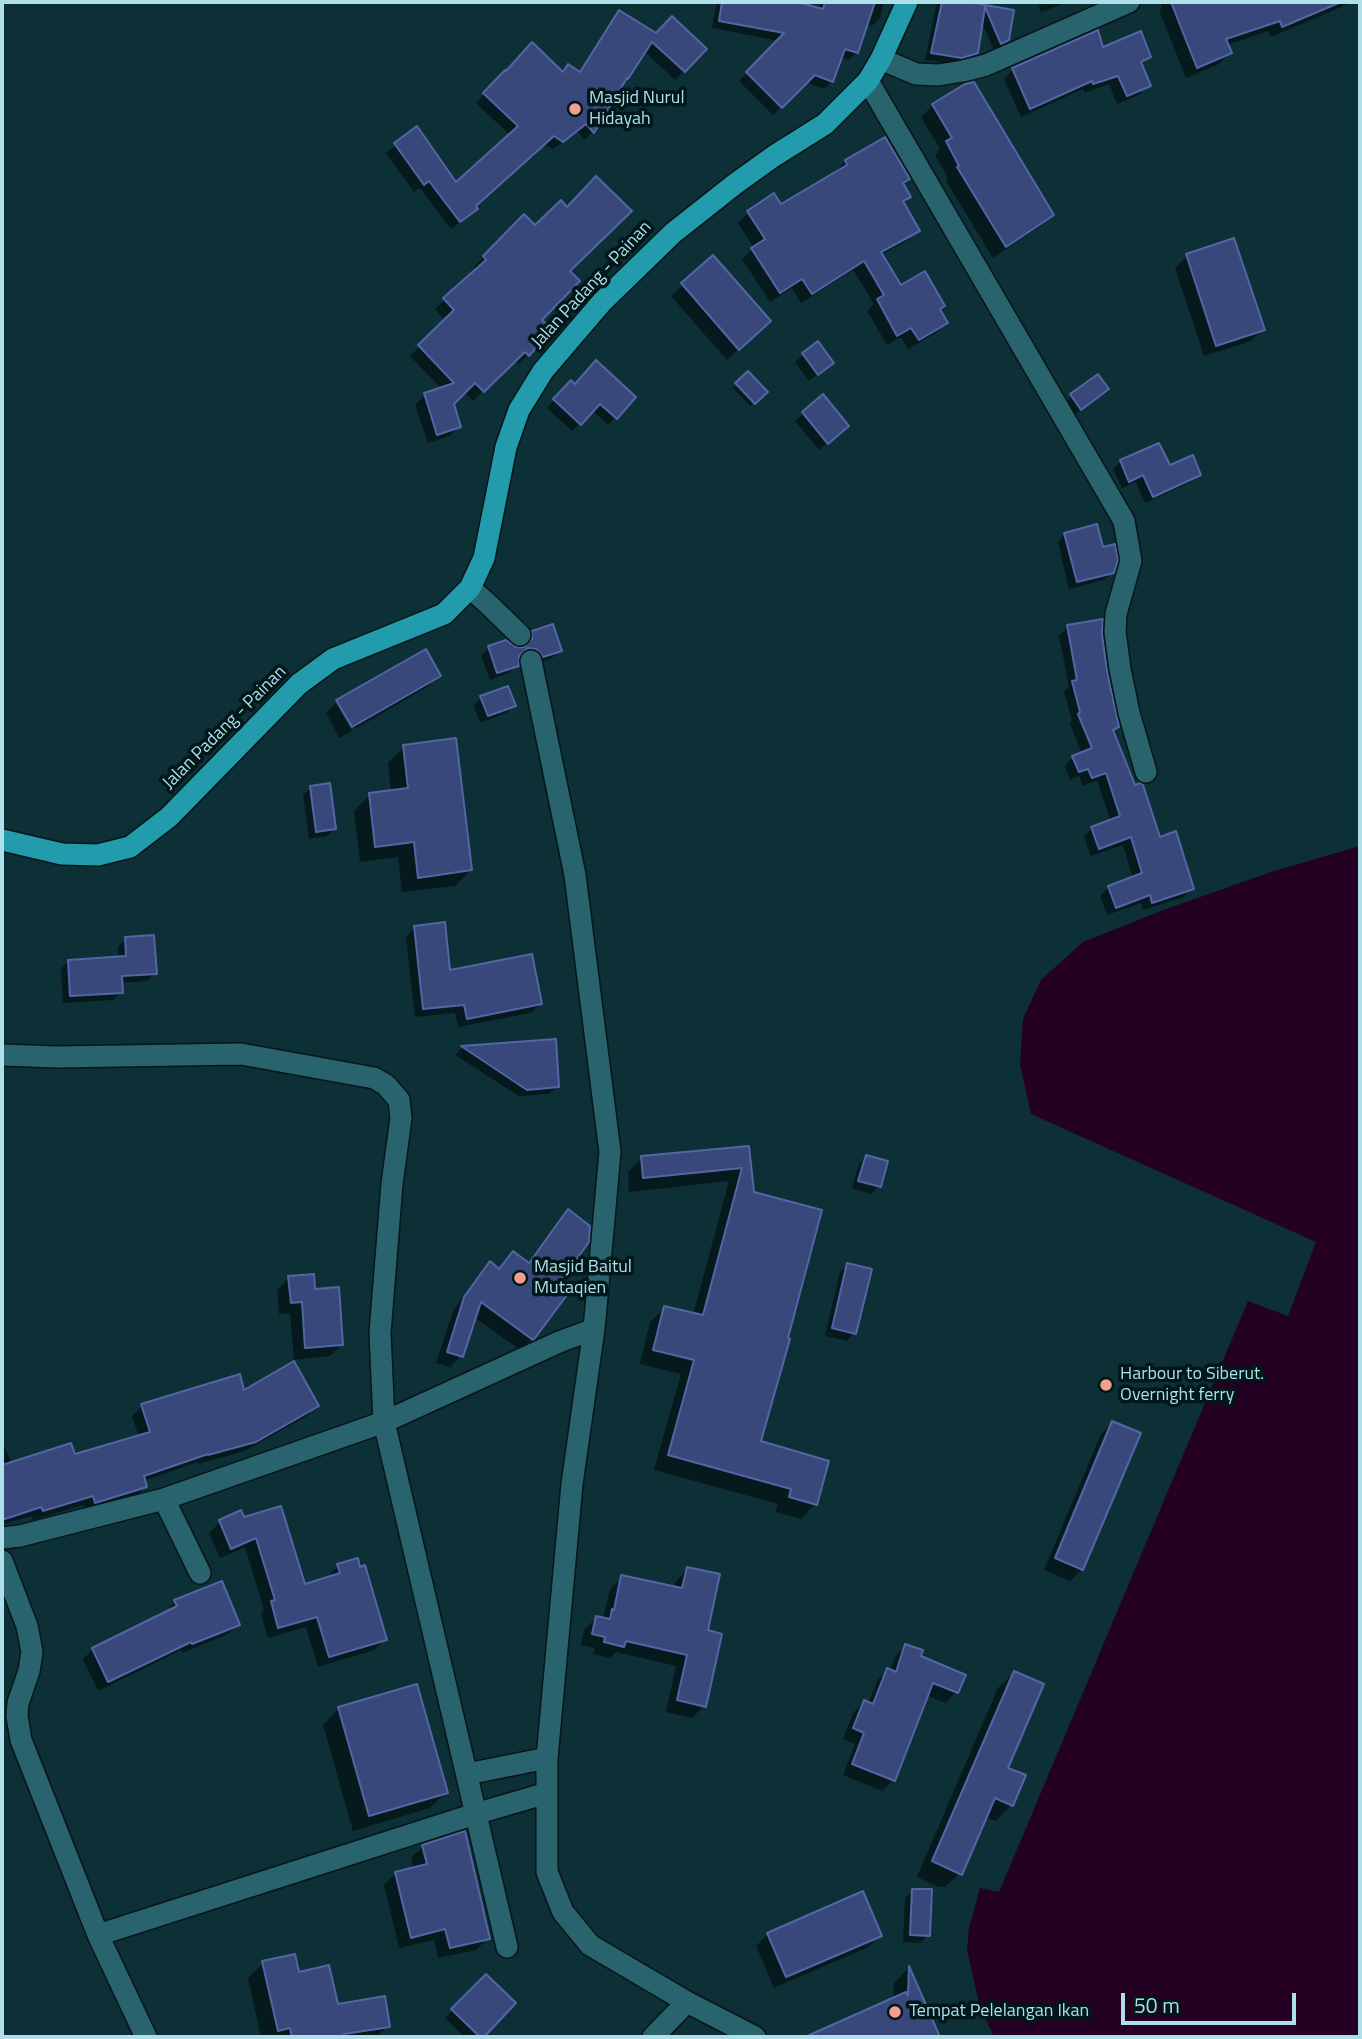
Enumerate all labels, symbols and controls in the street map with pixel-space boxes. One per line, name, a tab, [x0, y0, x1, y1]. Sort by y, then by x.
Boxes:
place label: Masjid Nurul Hidayah	[589, 88, 685, 130]
marker: Masjid Nurul Hidayah	[567, 101, 583, 117]
street label: Jalan Padang - Painan	[528, 217, 656, 353]
street label: Jalan Padang - Painan	[159, 662, 291, 794]
place label: Masjid Baitul Mutaqien	[534, 1257, 632, 1300]
marker: Masjid Baitul Mutaqien	[512, 1270, 528, 1286]
place label: Harbour to Siberut. Overnight ferry	[1120, 1364, 1264, 1406]
marker: Harbour to Siberut. Overnight ferry	[1098, 1377, 1114, 1393]
scale bar	[1124, 1980, 1299, 2024]
text: 50 m	[1134, 1989, 1180, 2021]
place label: Tempat Pelelangan Ikan	[909, 2001, 1089, 2023]
marker: Tempat Pelelangan Ikan	[887, 2004, 903, 2020]

